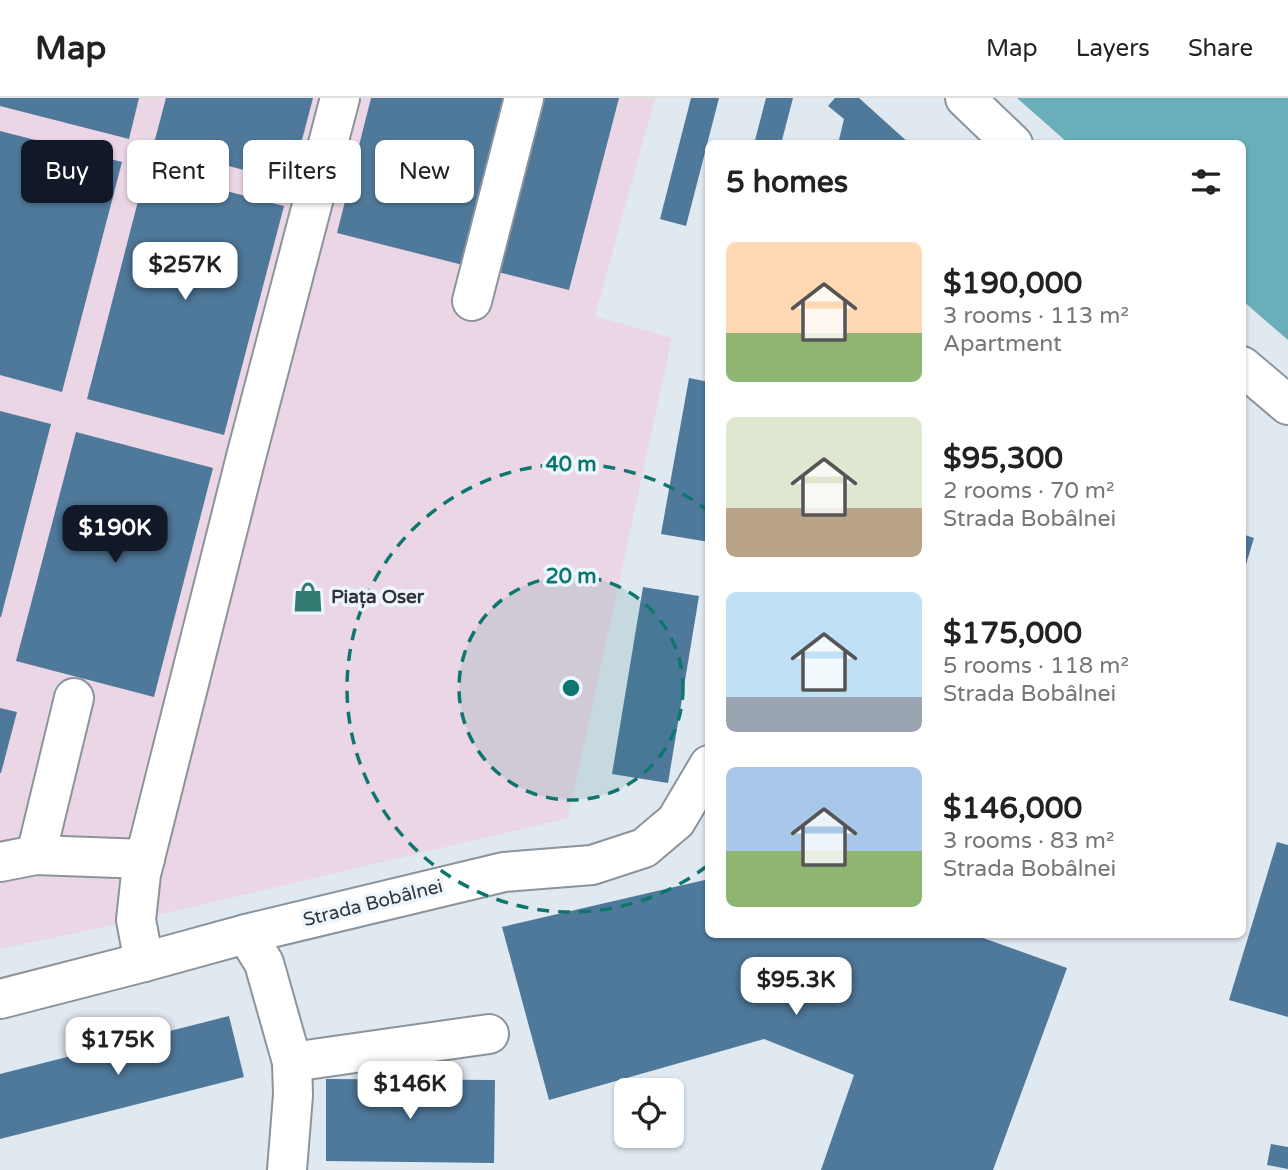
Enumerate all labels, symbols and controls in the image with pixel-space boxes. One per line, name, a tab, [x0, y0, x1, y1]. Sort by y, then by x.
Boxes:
text: Map	[35, 29, 106, 68]
text: Map	[986, 34, 1038, 63]
text: Layers	[1076, 34, 1150, 63]
text: Share	[1188, 34, 1253, 63]
chip: Buy	[21, 140, 113, 203]
chip: Rent	[127, 140, 229, 203]
chip: Filters	[243, 140, 361, 203]
chip: New	[375, 140, 474, 203]
icon: filters	[1187, 163, 1225, 201]
text: 5 homes	[726, 164, 848, 201]
pin: $257K	[136, 242, 234, 302]
text: $257K	[149, 251, 221, 279]
text: $190,000	[943, 265, 1082, 302]
icon: home	[782, 270, 866, 354]
text: 3 rooms · 113 m²	[943, 302, 1129, 330]
text: Apartment	[943, 330, 1062, 358]
text: $95,300	[943, 440, 1063, 477]
icon: home	[782, 445, 866, 529]
text: 40 m	[545, 452, 597, 477]
text: 2 rooms · 70 m²	[943, 477, 1114, 505]
pin: $190K	[66, 505, 164, 565]
text: Strada Bobâlnei	[943, 505, 1116, 533]
text: $190K	[79, 514, 151, 542]
text: 20 m	[545, 564, 597, 589]
shop icon: Piața Oser	[291, 580, 325, 614]
place label: Piața Oser	[331, 586, 425, 609]
text: $175,000	[943, 615, 1082, 652]
icon: home	[782, 620, 866, 704]
text: 5 rooms · 118 m²	[943, 652, 1129, 680]
centre of rings	[559, 676, 583, 700]
text: Strada Bobâlnei	[943, 680, 1116, 708]
text: $146,000	[943, 790, 1082, 827]
icon: home	[782, 795, 866, 879]
text: 3 rooms · 83 m²	[943, 827, 1114, 855]
text: Strada Bobâlnei	[943, 855, 1116, 883]
street label: Strada Bobâlnei	[301, 875, 445, 931]
pin: $95.3K	[739, 958, 853, 1017]
text: $95.3K	[757, 966, 835, 994]
pin: $175K	[69, 1018, 167, 1077]
text: $175K	[82, 1026, 154, 1054]
pin: $146K	[361, 1062, 459, 1121]
text: $146K	[374, 1070, 446, 1098]
map controls	[614, 1078, 684, 1148]
button: locate	[614, 1078, 684, 1148]

